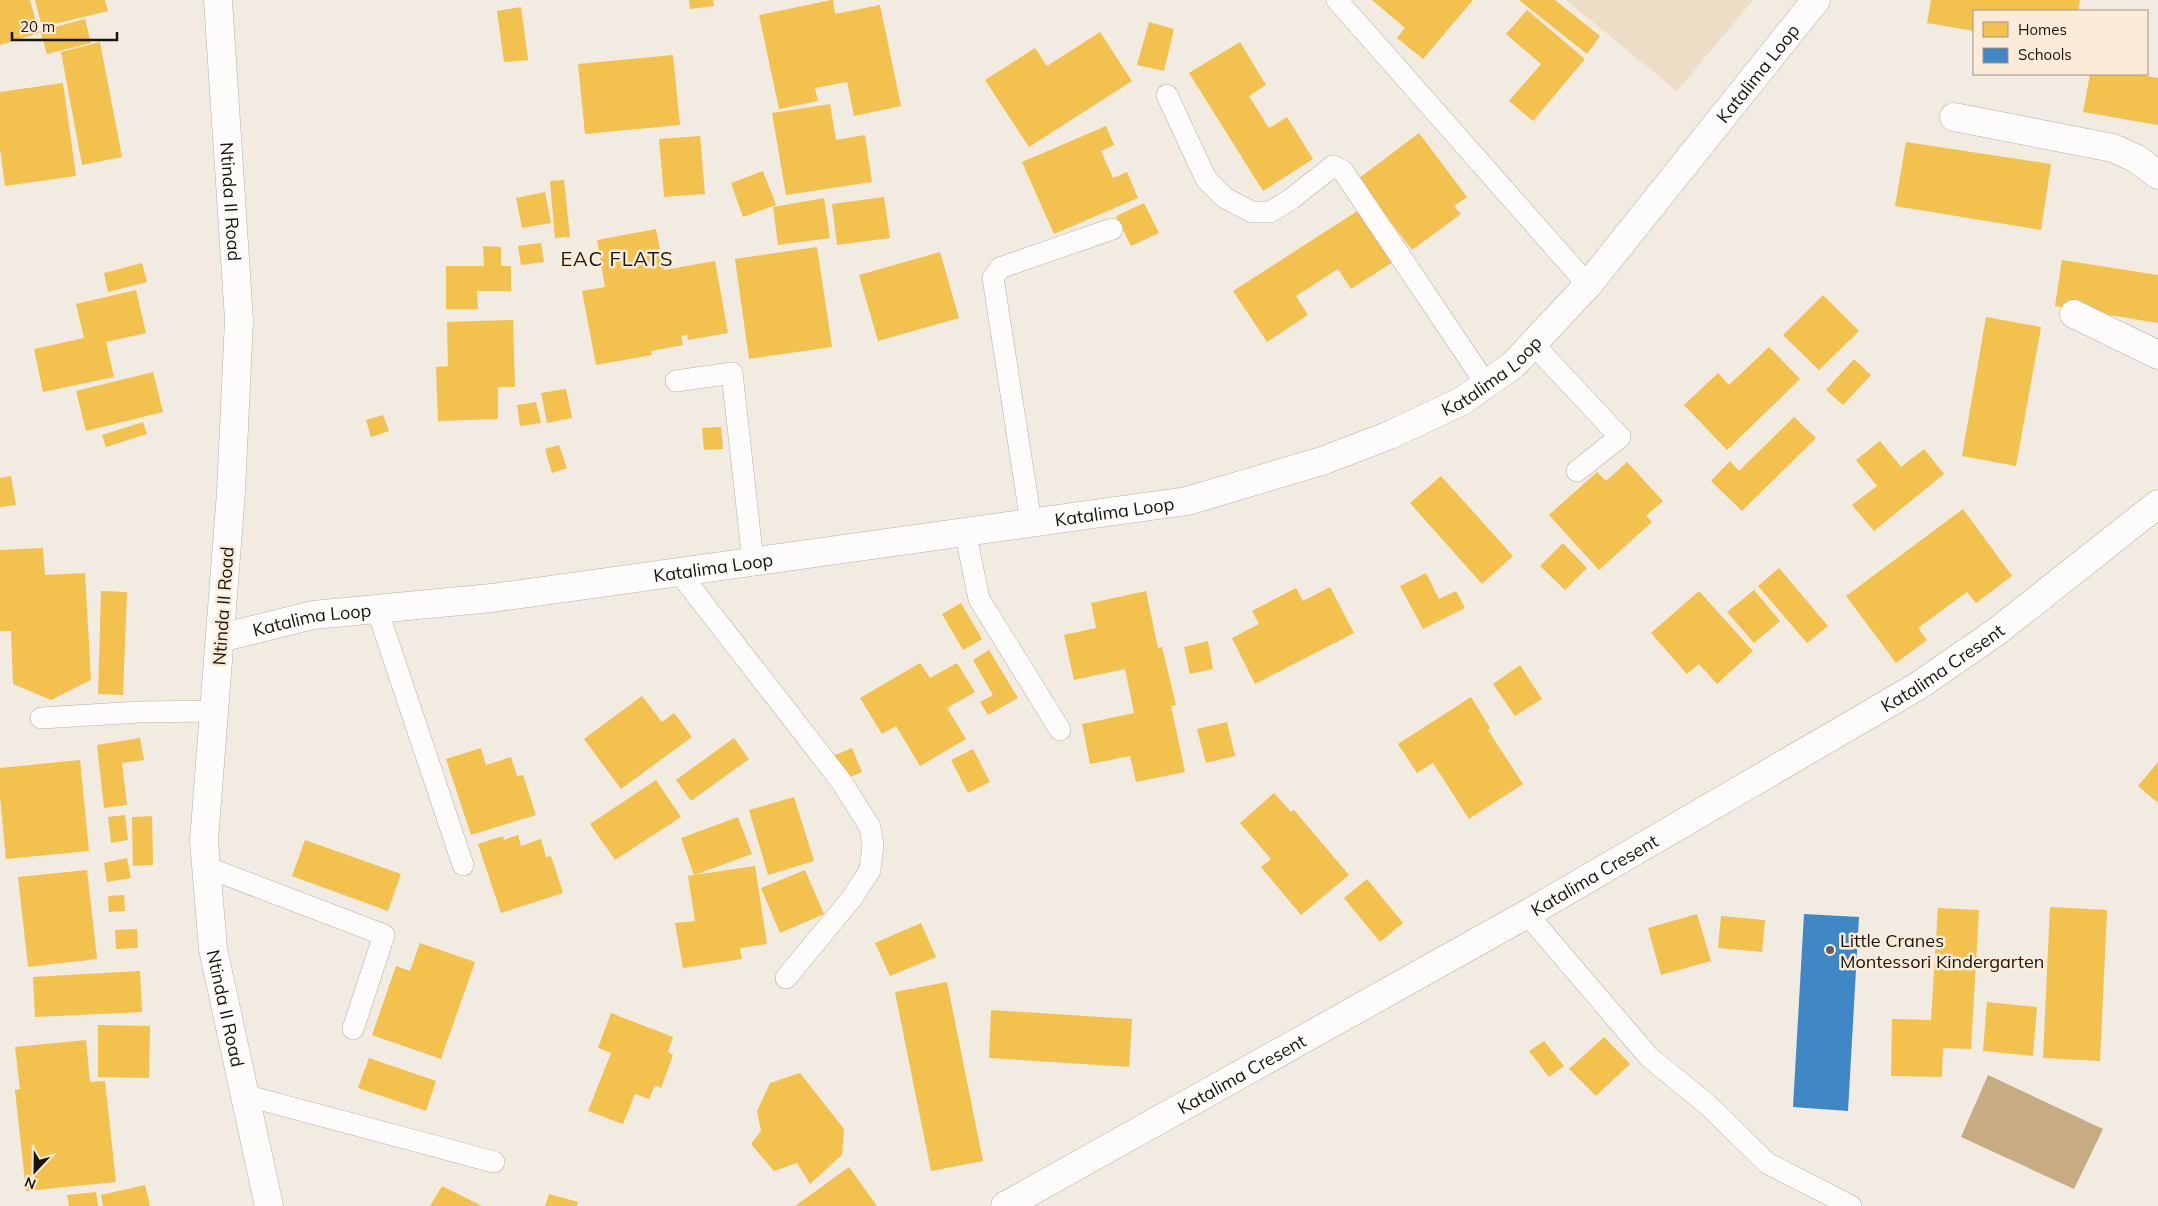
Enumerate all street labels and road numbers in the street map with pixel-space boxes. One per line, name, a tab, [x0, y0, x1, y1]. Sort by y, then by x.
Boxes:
street label: Katalima Loop	[1711, 19, 1804, 127]
street label: Ntinda II Road	[216, 141, 247, 262]
street label: Katalima Loop	[1437, 331, 1546, 421]
street label: Katalima Loop	[1053, 491, 1176, 531]
street label: Ntinda II Road	[207, 546, 239, 666]
street label: Katalima Loop	[652, 547, 774, 587]
street label: Katalima Loop	[250, 598, 372, 641]
street label: Katalima Cresent	[1876, 619, 2009, 717]
street label: Katalima Cresent	[1527, 829, 1662, 921]
street label: Ntinda II Road	[202, 948, 250, 1069]
street label: Katalima Cresent	[1173, 1029, 1310, 1119]

